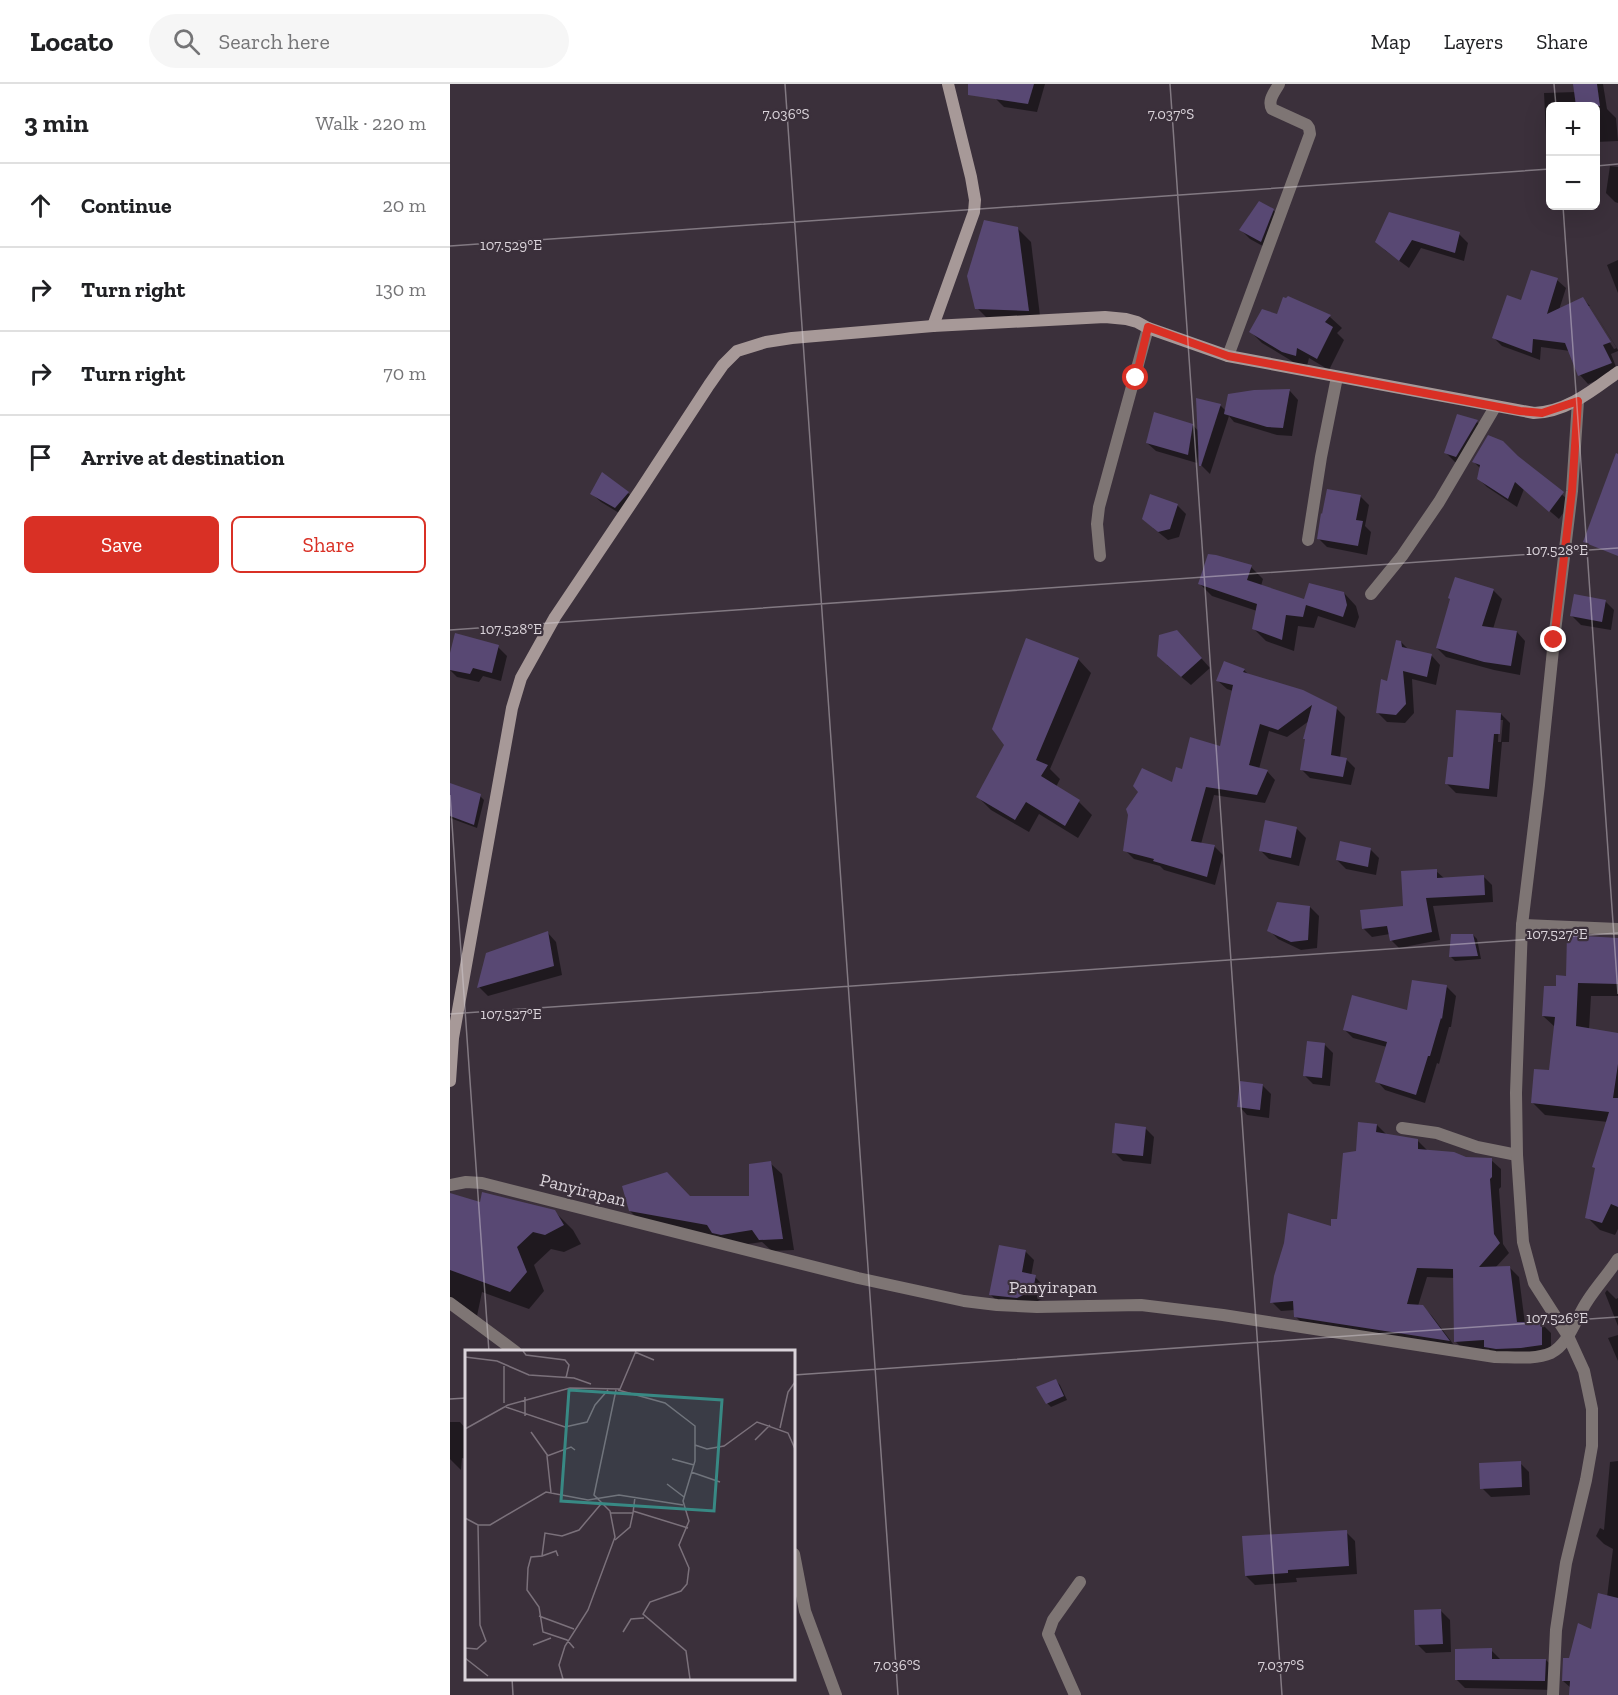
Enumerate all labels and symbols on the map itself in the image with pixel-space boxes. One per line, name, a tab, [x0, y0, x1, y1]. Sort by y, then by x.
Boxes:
text: 7.036°S	[762, 105, 810, 123]
text: 7.037°S	[1148, 105, 1194, 123]
text: 107.529°E	[480, 236, 542, 254]
route start	[1122, 364, 1148, 390]
text: 107.528°E	[1526, 541, 1588, 559]
text: 107.528°E	[480, 620, 542, 638]
route end	[1540, 626, 1566, 652]
text: 107.527°E	[1526, 925, 1588, 943]
text: 107.527°E	[480, 1005, 542, 1023]
street label: Panyirapan	[538, 1169, 629, 1212]
street label: Panyirapan	[1009, 1276, 1098, 1298]
text: 107.526°E	[1526, 1309, 1588, 1327]
inset map	[465, 1350, 795, 1680]
text: 7.036°S	[873, 1656, 921, 1674]
text: 7.037°S	[1258, 1656, 1304, 1674]

